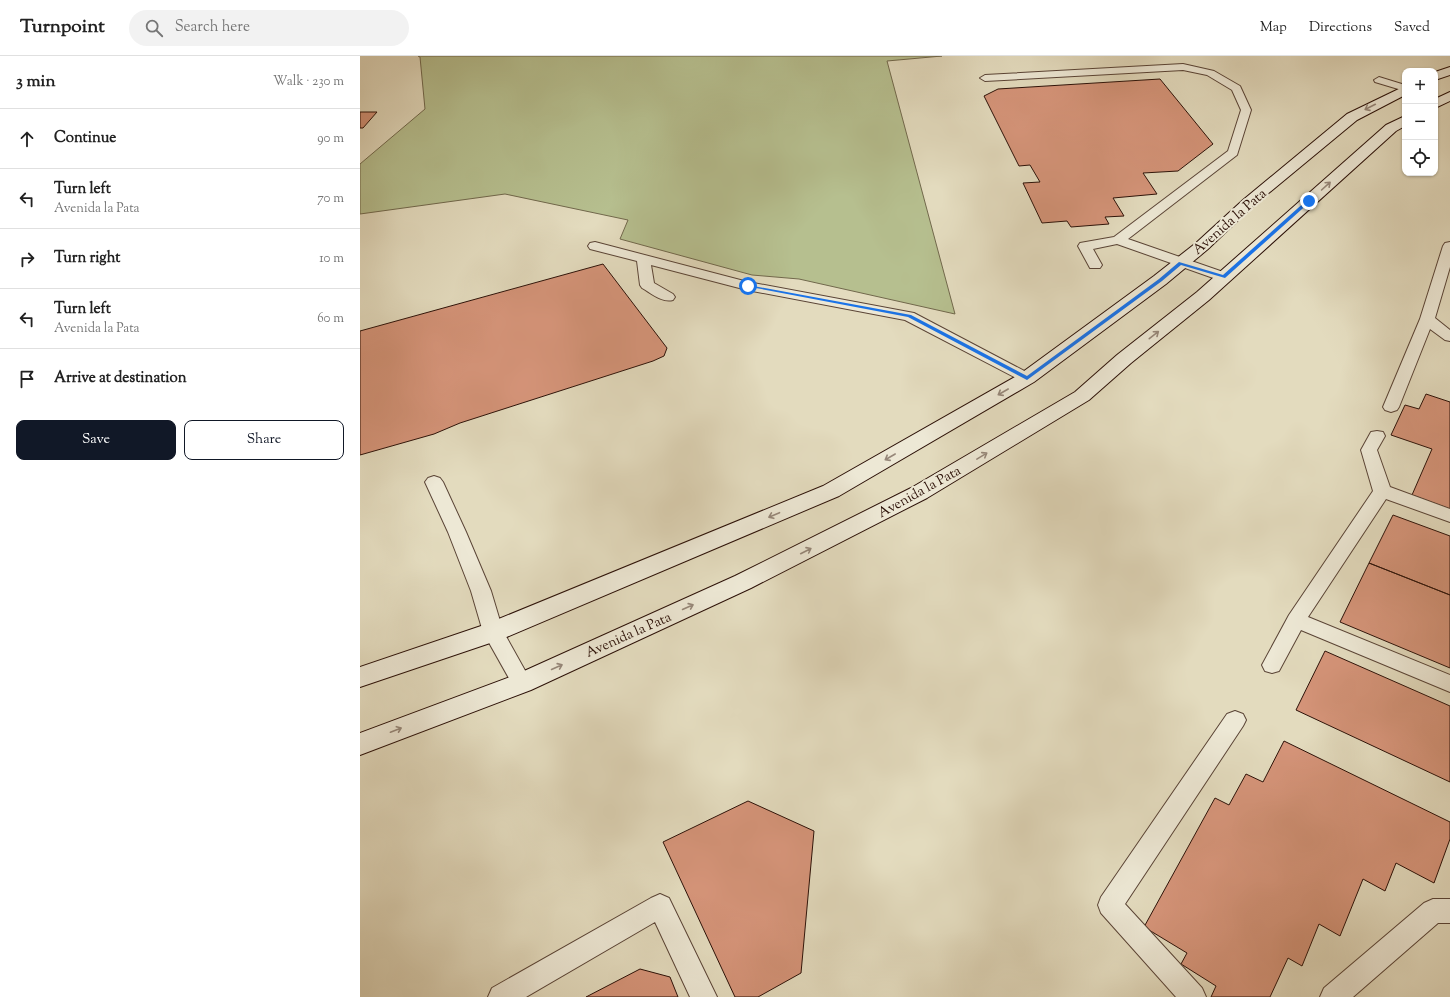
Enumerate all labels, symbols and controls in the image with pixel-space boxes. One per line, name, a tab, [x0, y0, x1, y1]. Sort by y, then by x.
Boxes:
search box	[129, 10, 409, 46]
text: Turnpoint	[20, 14, 105, 41]
icon: search	[143, 17, 165, 39]
text: Search here	[175, 17, 250, 38]
text: Map	[1260, 18, 1287, 38]
text: Directions	[1309, 18, 1372, 38]
text: Saved	[1394, 18, 1430, 38]
map controls	[1402, 68, 1438, 176]
button: +	[1402, 68, 1438, 104]
text: 3 min	[16, 70, 55, 94]
text: Walk · 230 m	[273, 73, 344, 91]
one-way arrow	[1365, 104, 1377, 111]
button: −	[1402, 104, 1438, 140]
icon: ahead	[16, 128, 38, 150]
text: Continue	[54, 128, 116, 149]
text: 90 m	[317, 130, 344, 148]
button: locate	[1402, 140, 1438, 176]
text: Turn left	[54, 179, 111, 200]
one-way arrow	[1320, 182, 1330, 191]
street label: Avenida la Pata	[1189, 184, 1272, 260]
icon: left	[16, 188, 38, 210]
text: 70 m	[317, 190, 344, 208]
route end	[1300, 192, 1318, 210]
text: Avenida la Pata	[54, 200, 140, 218]
icon: right	[16, 248, 38, 270]
text: Turn right	[54, 248, 120, 269]
text: 10 m	[319, 250, 344, 268]
route start	[739, 277, 757, 295]
text: Turn left	[54, 299, 111, 320]
icon: left	[16, 308, 38, 330]
text: 60 m	[317, 310, 344, 328]
text: Avenida la Pata	[54, 320, 140, 338]
one-way arrow	[1149, 330, 1160, 339]
icon: arrive	[16, 368, 38, 390]
text: Arrive at destination	[54, 368, 187, 389]
one-way arrow	[997, 389, 1009, 397]
button: Save	[16, 420, 176, 460]
button: Share	[184, 420, 344, 460]
one-way arrow	[976, 451, 988, 459]
one-way arrow	[884, 453, 896, 461]
street label: Avenida la Pata	[875, 461, 966, 524]
one-way arrow	[768, 511, 780, 519]
one-way arrow	[799, 546, 811, 554]
one-way arrow	[682, 603, 694, 610]
street label: Avenida la Pata	[583, 608, 675, 664]
one-way arrow	[551, 663, 563, 670]
one-way arrow	[390, 726, 402, 734]

